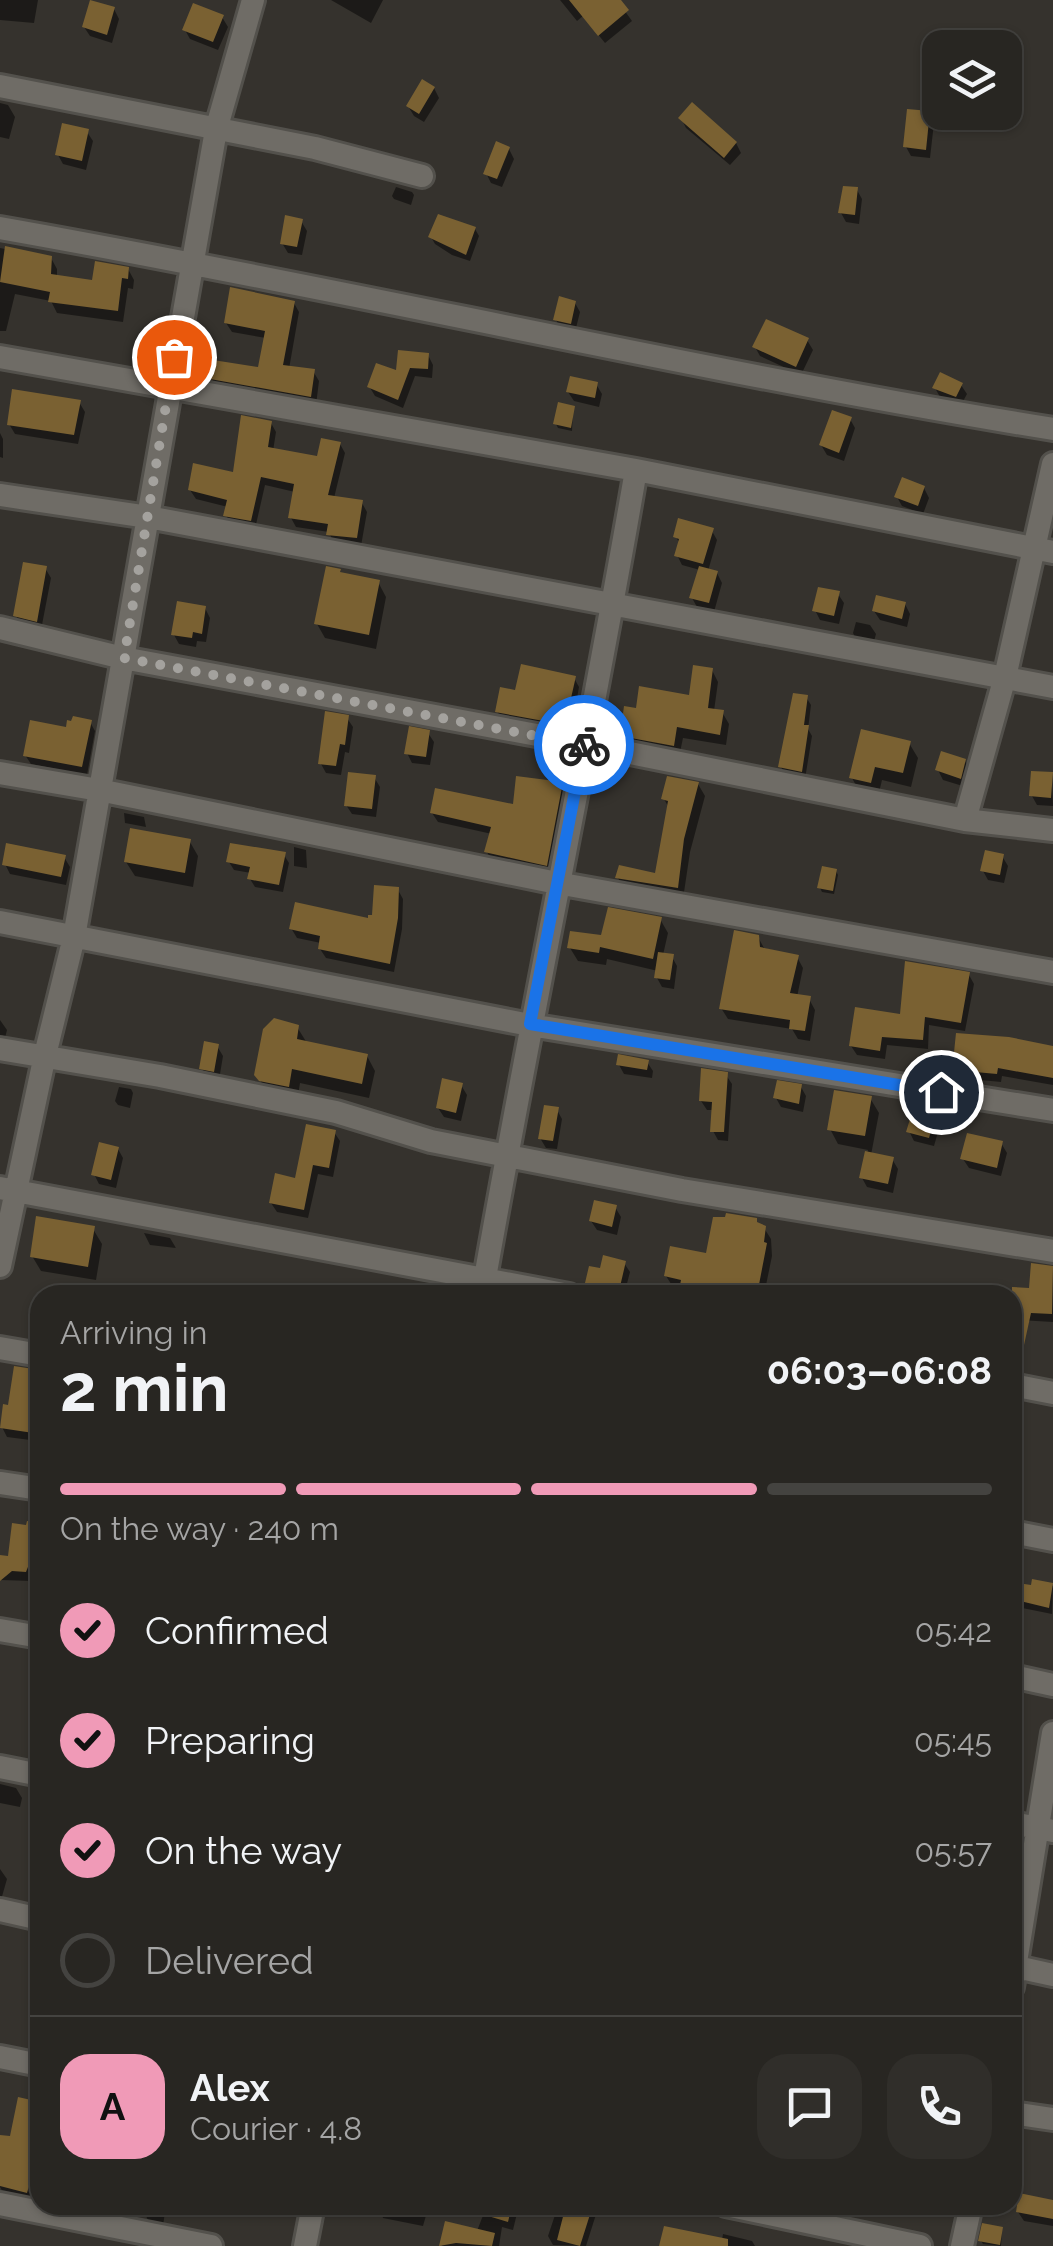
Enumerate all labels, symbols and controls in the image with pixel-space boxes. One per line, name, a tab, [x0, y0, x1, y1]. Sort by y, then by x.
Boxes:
map controls	[922, 30, 1022, 130]
button: layers	[922, 30, 1022, 130]
pin	[132, 315, 217, 400]
icon: bag	[147, 330, 202, 385]
courier	[534, 695, 634, 795]
icon: bike	[557, 718, 612, 773]
pin	[899, 1050, 984, 1135]
icon: home	[914, 1065, 969, 1120]
text: Arriving in	[60, 1314, 207, 1351]
text: 06:03–06:08	[767, 1348, 992, 1393]
text: 2 min	[60, 1350, 229, 1426]
text: On the way · 240 m	[60, 1510, 339, 1547]
icon: check	[60, 1603, 115, 1658]
text: Confirmed	[145, 1608, 329, 1653]
text: 05:42	[915, 1612, 992, 1649]
icon: check	[60, 1713, 115, 1768]
text: Preparing	[145, 1718, 315, 1763]
text: 05:45	[914, 1722, 992, 1759]
icon: check	[60, 1823, 115, 1878]
text: On the way	[145, 1828, 342, 1873]
text: 05:57	[915, 1832, 992, 1869]
text: Delivered	[145, 1938, 314, 1983]
button: chat	[757, 2054, 862, 2159]
button: phone	[887, 2054, 992, 2159]
text: Alex	[190, 2065, 270, 2110]
text: A	[100, 2084, 125, 2129]
text: Courier · 4.8	[190, 2110, 362, 2147]

